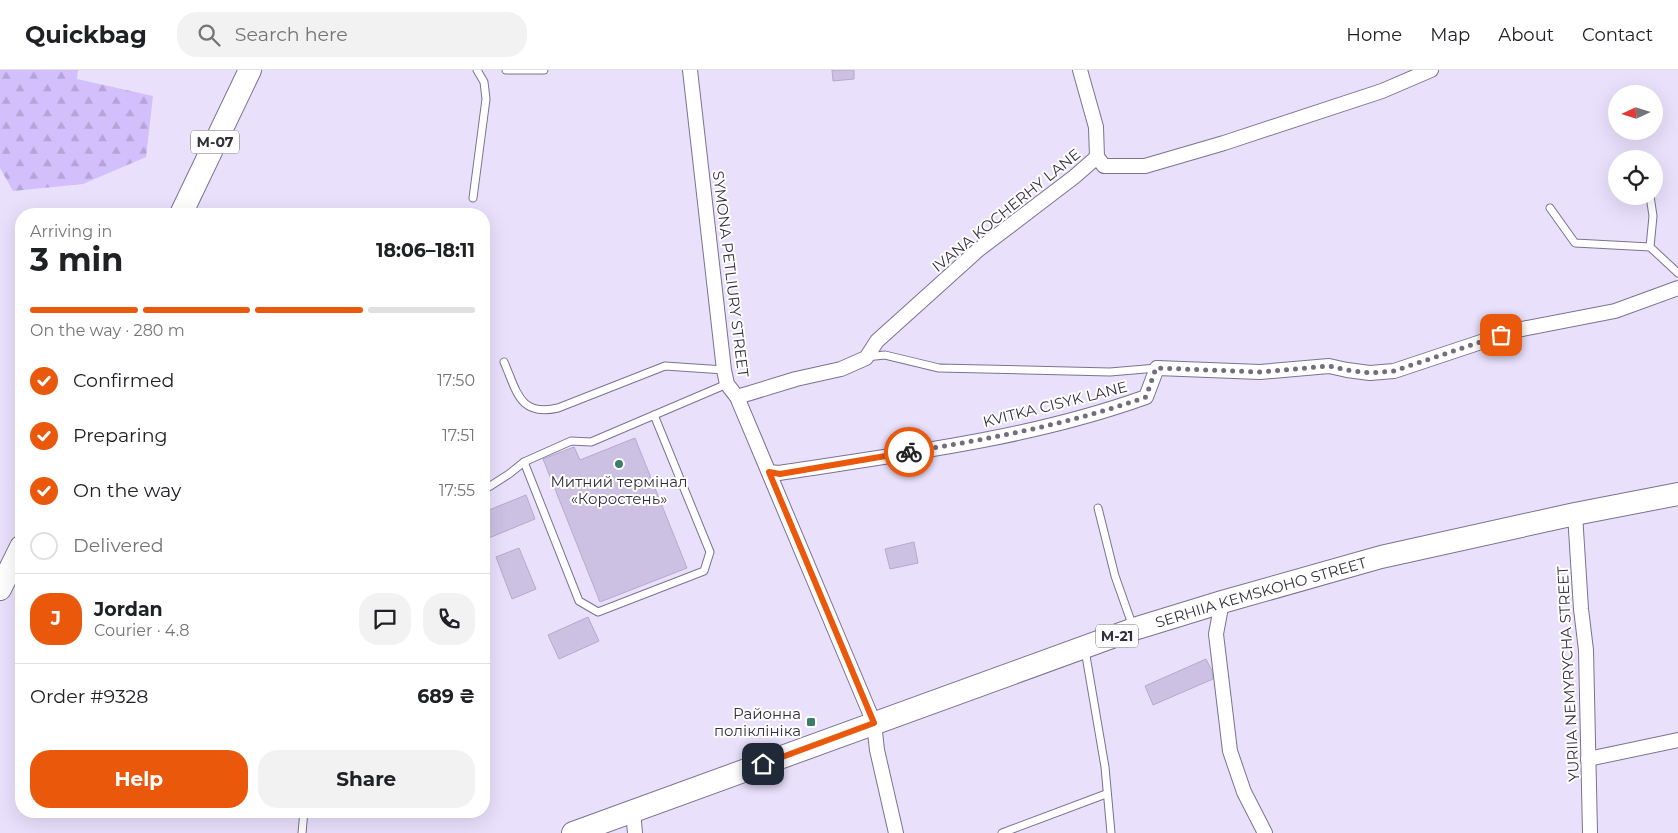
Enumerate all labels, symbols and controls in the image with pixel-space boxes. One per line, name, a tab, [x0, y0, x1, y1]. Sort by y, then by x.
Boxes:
search box	[177, 12, 527, 57]
text: Quickbag	[25, 20, 147, 49]
icon: search	[195, 21, 223, 49]
text: Search here	[235, 23, 348, 46]
text: Home	[1346, 24, 1402, 46]
text: Map	[1430, 24, 1470, 46]
text: About	[1498, 24, 1554, 46]
text: Contact	[1582, 24, 1653, 46]
north arrow	[1608, 85, 1662, 140]
map controls	[1608, 85, 1663, 205]
road number: М-07	[191, 131, 239, 154]
street label: IVANA KOCHERHY LANE	[928, 144, 1084, 276]
button: locate	[1608, 150, 1663, 205]
street label: SYMONA PETLIURY STREET	[709, 170, 753, 379]
text: Arriving in	[30, 222, 112, 241]
text: 18:06–18:11	[376, 239, 475, 262]
text: 3 min	[30, 240, 123, 279]
pin	[1480, 314, 1522, 356]
text: On the way · 280 m	[30, 321, 185, 340]
icon: bag	[1487, 321, 1515, 349]
icon: check	[30, 367, 58, 395]
text: Confirmed	[73, 369, 174, 392]
text: 17:50	[437, 371, 475, 390]
street label: KVITKA CISYK LANE	[981, 377, 1129, 431]
icon: check	[30, 422, 58, 450]
text: Preparing	[73, 424, 168, 447]
text: 17:51	[442, 426, 475, 445]
courier	[884, 427, 934, 477]
icon: bike	[895, 438, 923, 466]
marker: Митний термінал «Коростень»	[613, 458, 625, 470]
place label: Митний термінал «Коростень»	[550, 472, 688, 508]
icon: check	[30, 477, 58, 505]
text: On the way	[73, 479, 181, 502]
text: 17:55	[439, 481, 475, 500]
text: Delivered	[73, 534, 164, 557]
street label: SERHIIA KEMSKOHO STREET	[1153, 552, 1369, 631]
street label: YURIIA NEMYRYCHA STREET	[1553, 565, 1583, 782]
button: chat	[359, 593, 411, 645]
button: phone	[423, 593, 475, 645]
text: Jordan	[94, 598, 163, 621]
text: J	[51, 607, 61, 630]
text: Courier · 4.8	[94, 621, 190, 640]
road number: М-21	[1096, 624, 1138, 648]
text: Order #9328	[30, 685, 148, 708]
text: 689 ₴	[417, 685, 475, 708]
place label: Районна поліклініка	[714, 704, 801, 740]
marker: Районна поліклініка	[805, 716, 817, 728]
pin	[742, 743, 784, 785]
button: Help	[30, 750, 248, 808]
button: Share	[258, 750, 475, 808]
icon: home	[749, 750, 777, 778]

